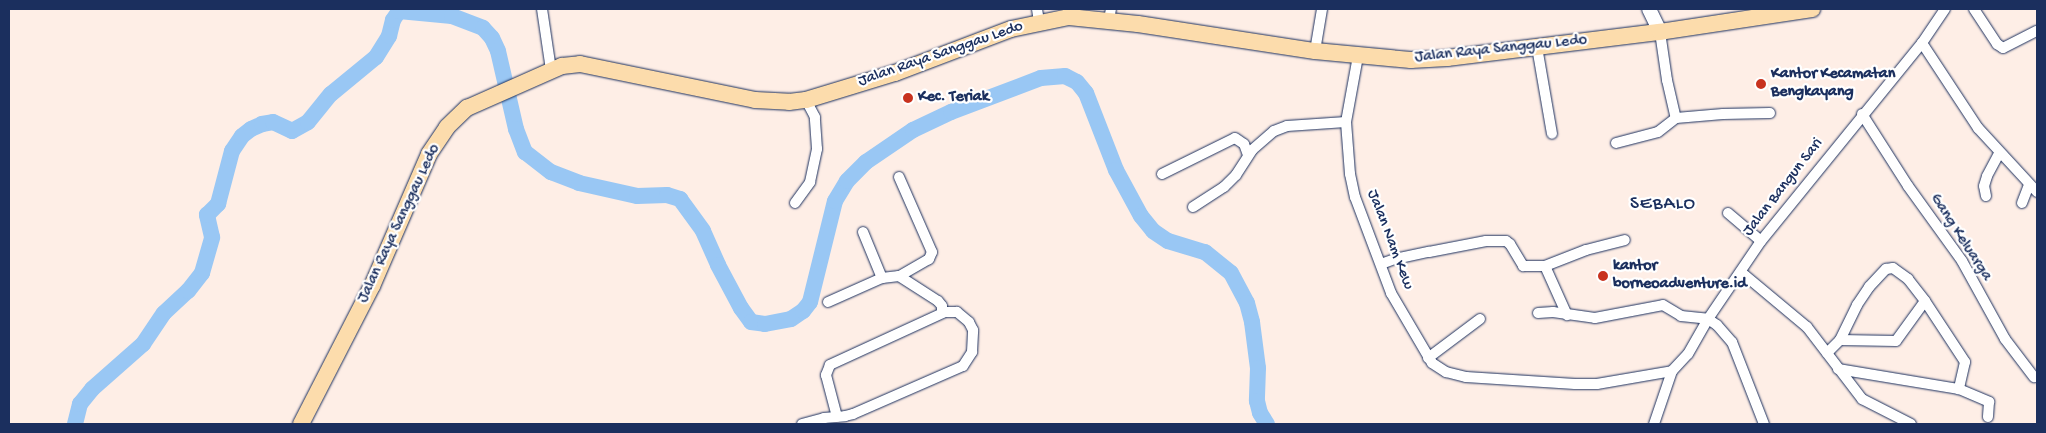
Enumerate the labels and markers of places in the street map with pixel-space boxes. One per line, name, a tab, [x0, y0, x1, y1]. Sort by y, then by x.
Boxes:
place label: Kantor Kecamatan Bengkayang	[1771, 65, 1895, 103]
marker: Kantor Kecamatan Bengkayang	[1755, 78, 1767, 90]
place label: Kec. Teriak	[918, 88, 989, 108]
marker: Kec. Teriak	[902, 92, 914, 104]
place label: kantor borneoadventure.id	[1613, 257, 1747, 295]
marker: kantor borneoadventure.id	[1597, 270, 1609, 282]

